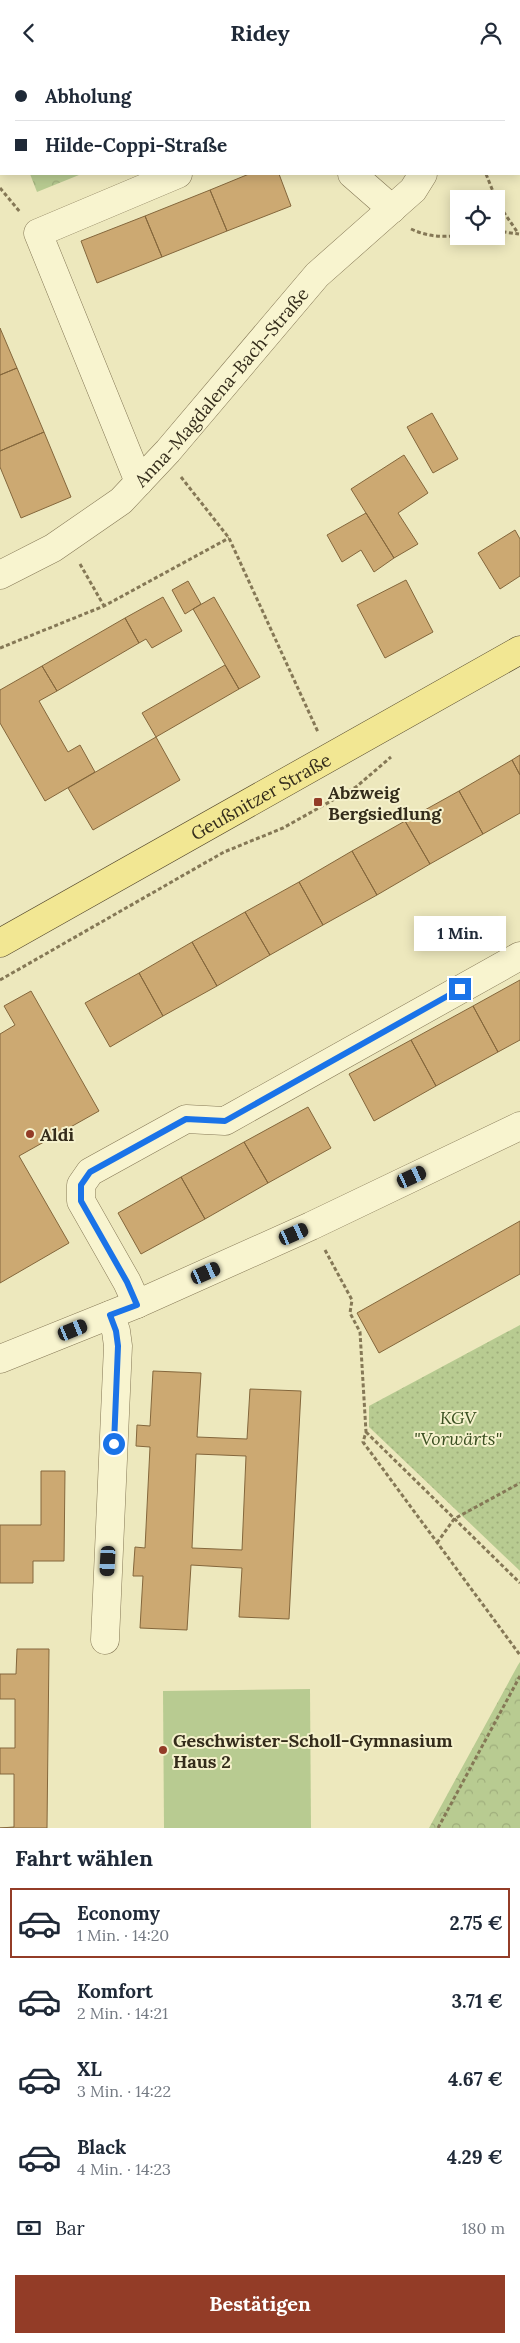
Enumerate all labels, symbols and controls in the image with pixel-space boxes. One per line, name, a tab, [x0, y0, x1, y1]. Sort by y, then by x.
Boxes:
icon: back	[15, 19, 43, 47]
text: Ridey	[230, 19, 290, 47]
icon: person	[477, 19, 505, 47]
text: Abholung	[45, 84, 131, 108]
text: Hilde-Coppi-Straße	[45, 133, 227, 157]
map controls	[450, 190, 505, 245]
button: locate	[450, 190, 505, 245]
street label: Anna-Magdalena-Bach-Straße	[128, 282, 313, 492]
street label: Geußnitzer Straße	[186, 747, 335, 845]
place label: Abzweig Bergsiedlung	[328, 781, 442, 825]
marker: Abzweig Bergsiedlung	[312, 796, 324, 808]
callout: 1 Min.	[414, 917, 506, 951]
text: 1 Min.	[437, 923, 483, 943]
route end	[449, 978, 471, 1000]
place label: Aldi	[40, 1123, 74, 1146]
marker: Aldi	[24, 1128, 36, 1140]
car	[395, 1164, 428, 1190]
car	[277, 1221, 310, 1247]
car	[189, 1260, 222, 1286]
car	[56, 1317, 89, 1343]
park label: KGV "Vorwärts"	[414, 1406, 502, 1450]
route start	[103, 1433, 125, 1455]
car	[99, 1546, 116, 1576]
place label: Geschwister-Scholl-Gymnasium Haus 2	[173, 1729, 453, 1773]
marker: Geschwister-Scholl-Gymnasium Haus 2	[157, 1744, 169, 1756]
text: Fahrt wählen	[15, 1844, 153, 1872]
icon: car	[17, 1901, 62, 1946]
text: Economy	[77, 1901, 160, 1925]
text: 2.75 €	[449, 1911, 503, 1935]
text: 1 Min. · 14:20	[77, 1925, 169, 1945]
icon: car	[17, 1979, 62, 2024]
text: Komfort	[77, 1979, 153, 2003]
text: 3.71 €	[451, 1989, 503, 2013]
text: 2 Min. · 14:21	[77, 2003, 168, 2023]
icon: car	[17, 2057, 62, 2102]
text: XL	[77, 2057, 102, 2081]
text: 4.67 €	[448, 2067, 503, 2091]
text: 3 Min. · 14:22	[77, 2081, 171, 2101]
icon: car	[17, 2135, 62, 2180]
text: Black	[77, 2135, 126, 2159]
text: 4.29 €	[447, 2145, 503, 2169]
text: 4 Min. · 14:23	[77, 2159, 171, 2179]
icon: cash	[15, 2214, 43, 2242]
text: Bar	[55, 2216, 85, 2240]
text: 180 m	[462, 2218, 505, 2238]
button: Bestätigen	[15, 2275, 505, 2333]

